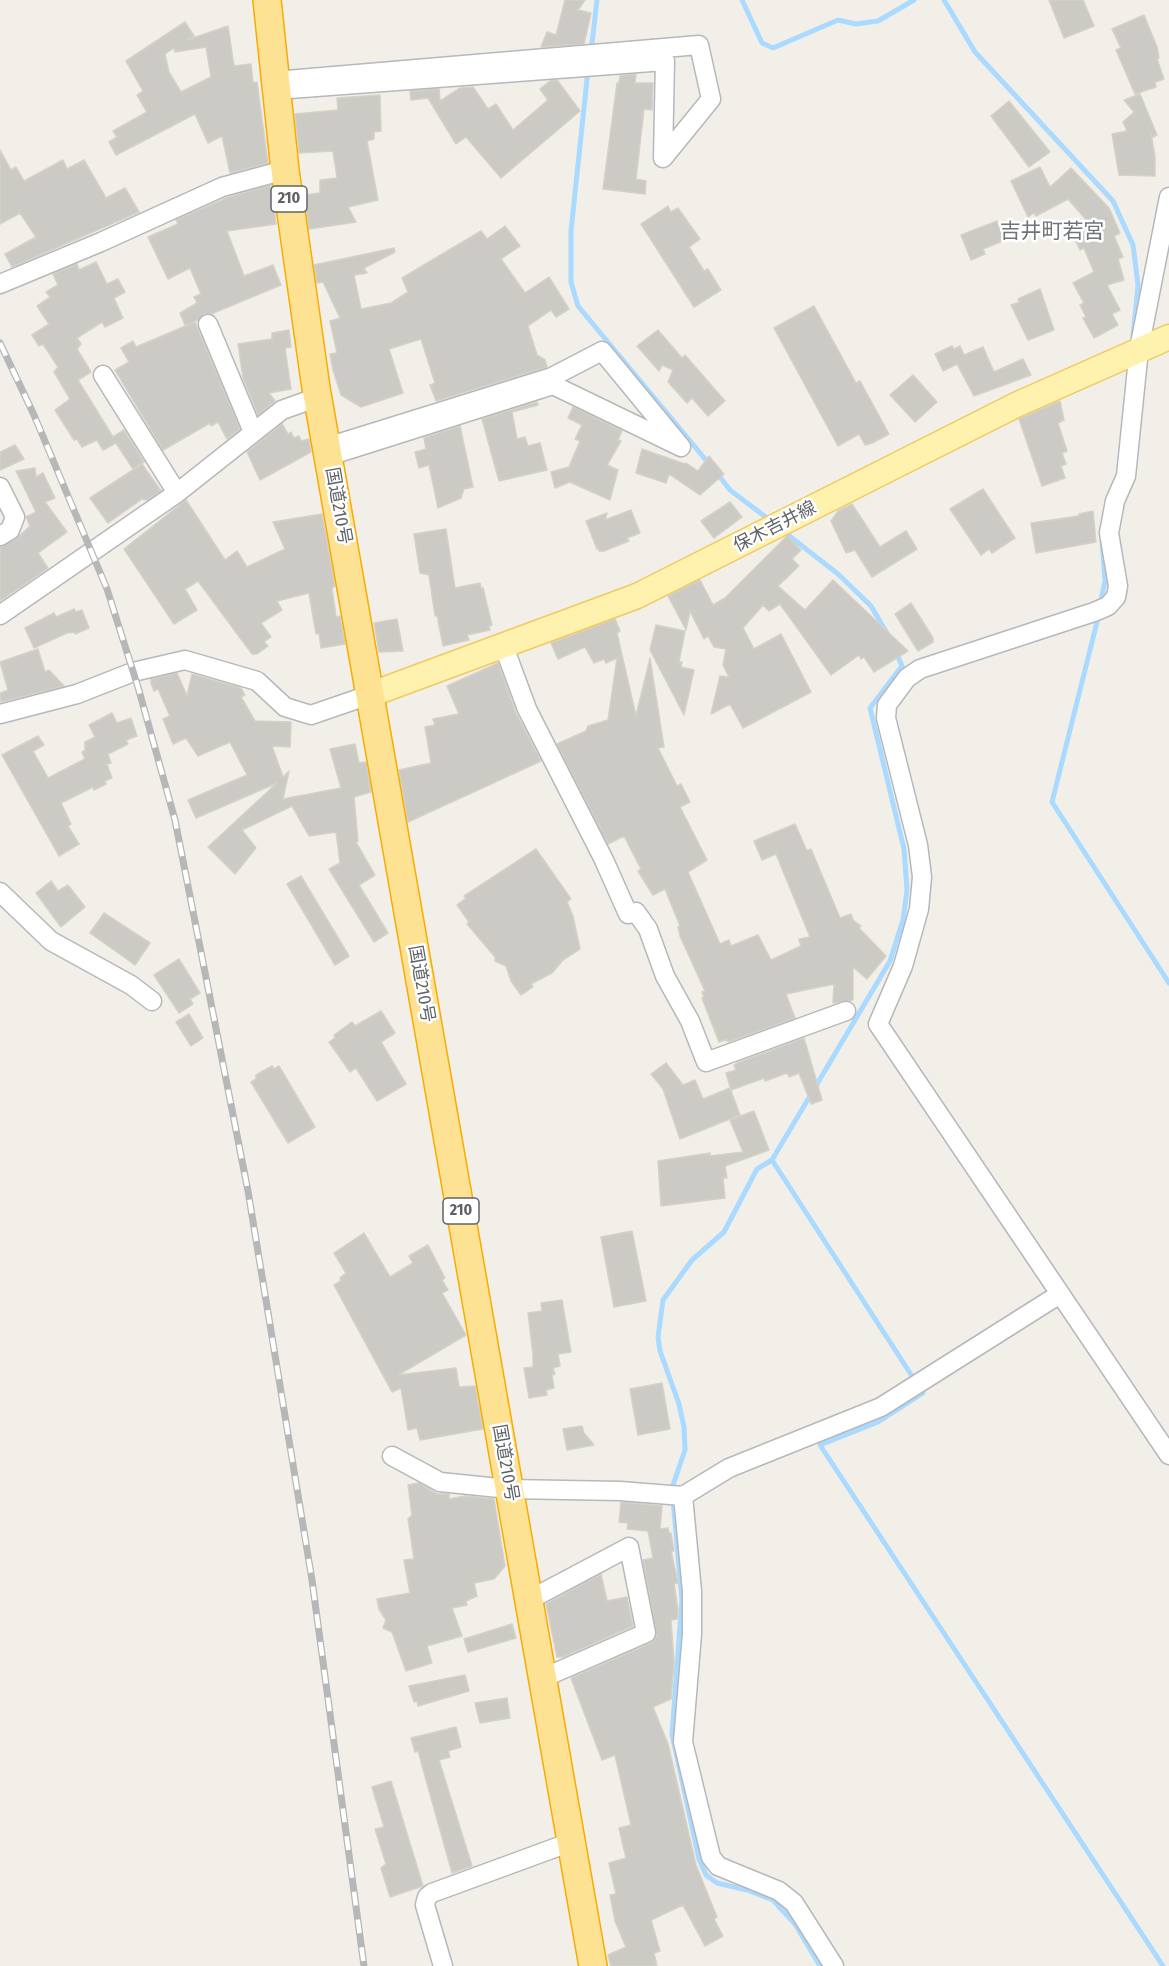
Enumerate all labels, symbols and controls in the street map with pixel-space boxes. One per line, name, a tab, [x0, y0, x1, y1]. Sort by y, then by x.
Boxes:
road number: 210	[271, 186, 307, 212]
district label: 吉井町若宮	[1000, 219, 1104, 245]
street label: 国道210号	[321, 466, 355, 546]
street label: 保木吉井線	[730, 497, 820, 557]
street label: 国道210号	[404, 944, 438, 1024]
road number: 210	[443, 1198, 479, 1224]
street label: 国道210号	[488, 1423, 522, 1503]

